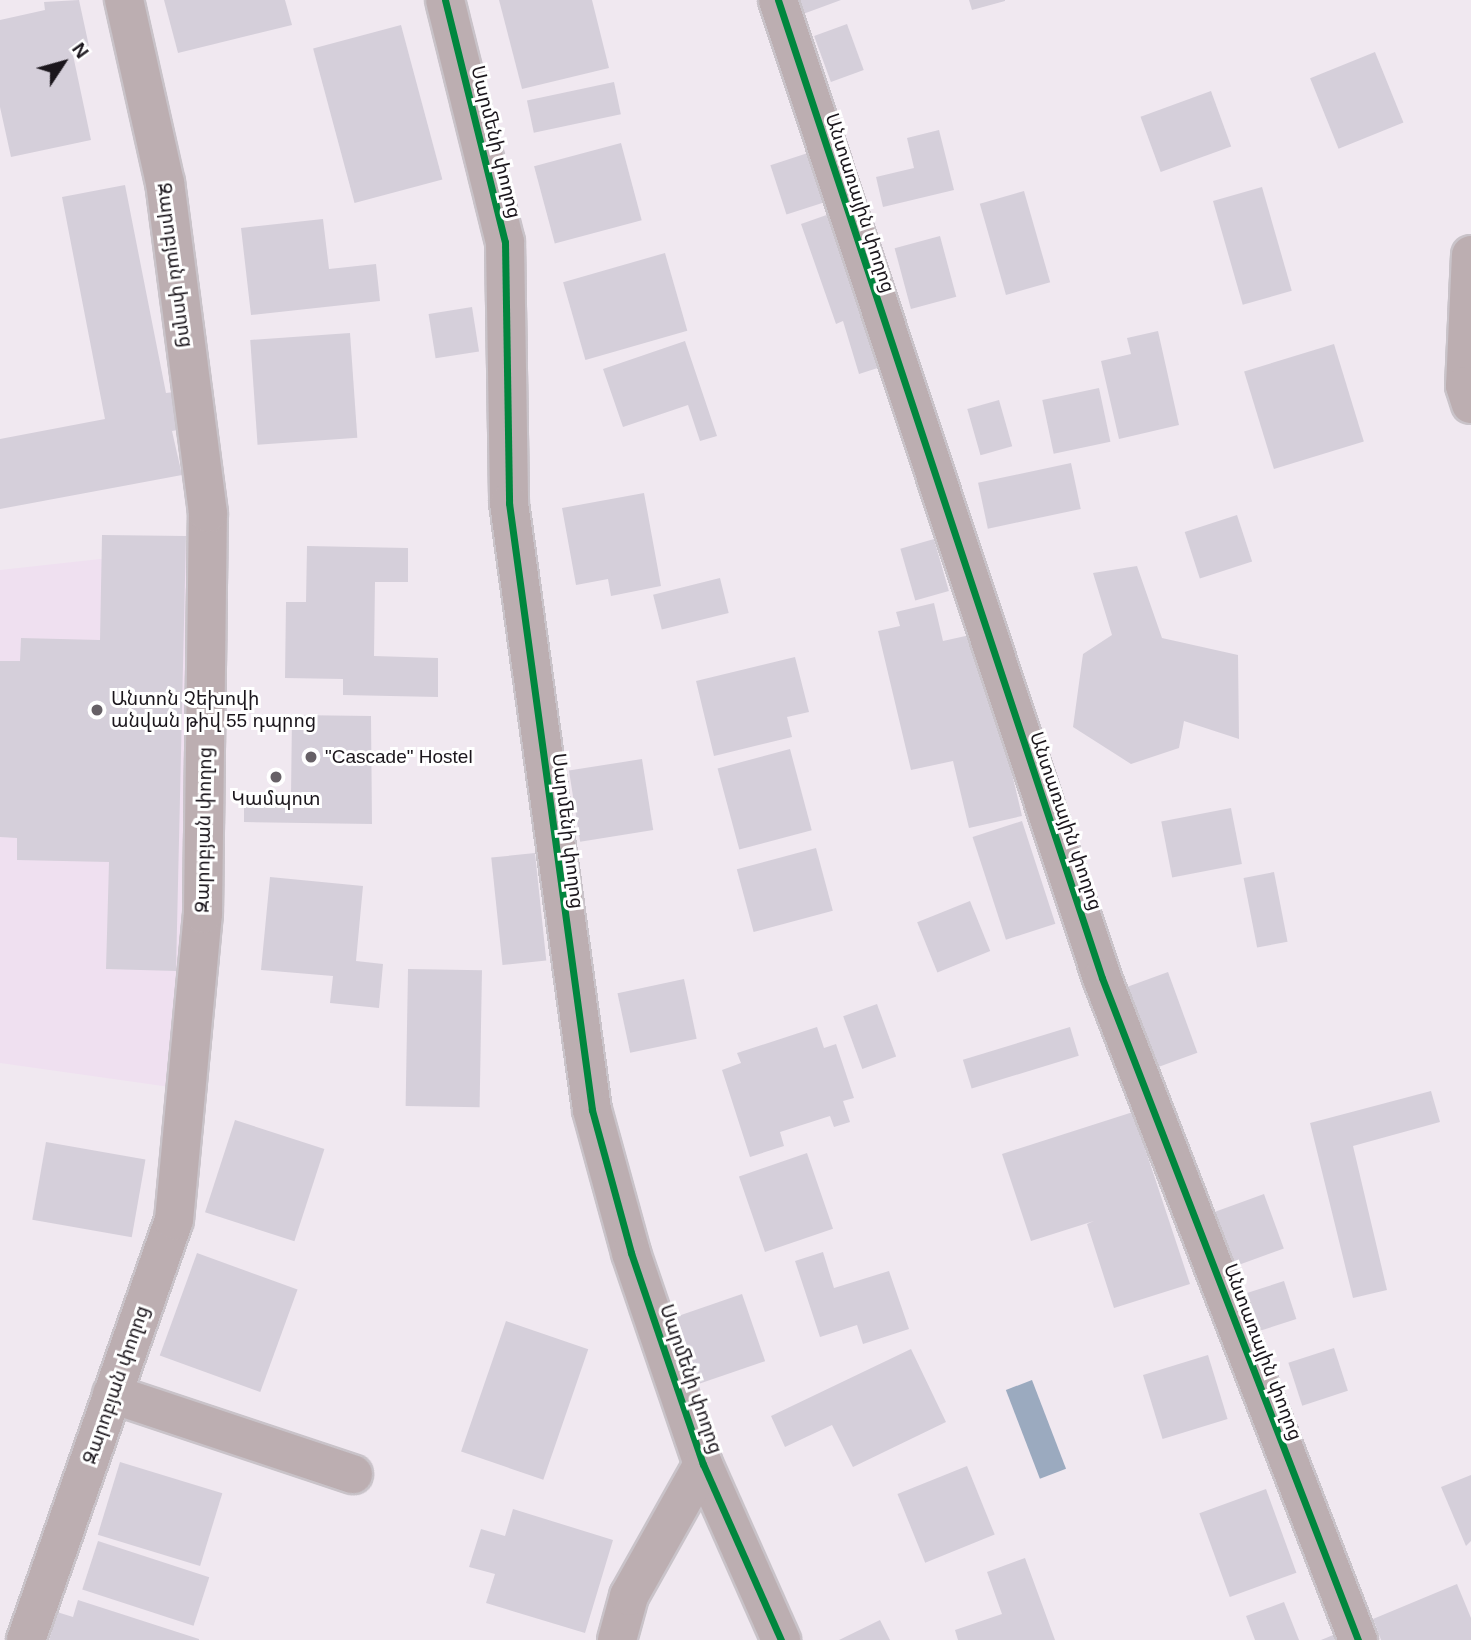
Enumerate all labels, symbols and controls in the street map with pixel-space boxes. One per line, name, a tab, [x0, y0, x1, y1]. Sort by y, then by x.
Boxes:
north arrow	[28, 28, 98, 98]
text: N	[68, 39, 93, 62]
street label: Սարմենի փողոց	[466, 63, 526, 221]
street label: Անտառային փողոց	[820, 110, 900, 296]
street label: Զարոբյան փողոց	[152, 181, 198, 349]
place label: Անտոն Չեխովի անվան թիվ 55 դպրոց	[111, 688, 316, 732]
marker: Անտոն Չեխովի անվան թիվ 55 դպրոց	[89, 702, 105, 718]
street label: Անտառային փողոց	[1025, 729, 1107, 913]
place label: "Cascade" Hostel	[325, 746, 473, 768]
street label: Զարոբյան փողոց	[191, 747, 217, 913]
marker: "Cascade" Hostel	[303, 749, 319, 765]
street label: Սարմենի փողոց	[547, 752, 589, 910]
marker: Կամպոտ	[268, 769, 284, 785]
place label: Կամպոտ	[232, 788, 320, 810]
street label: Անտառային փողոց	[1219, 1260, 1307, 1444]
street label: Սարմենի փողոց	[655, 1301, 727, 1457]
street label: Զարոբյան փողոց	[78, 1303, 154, 1467]

